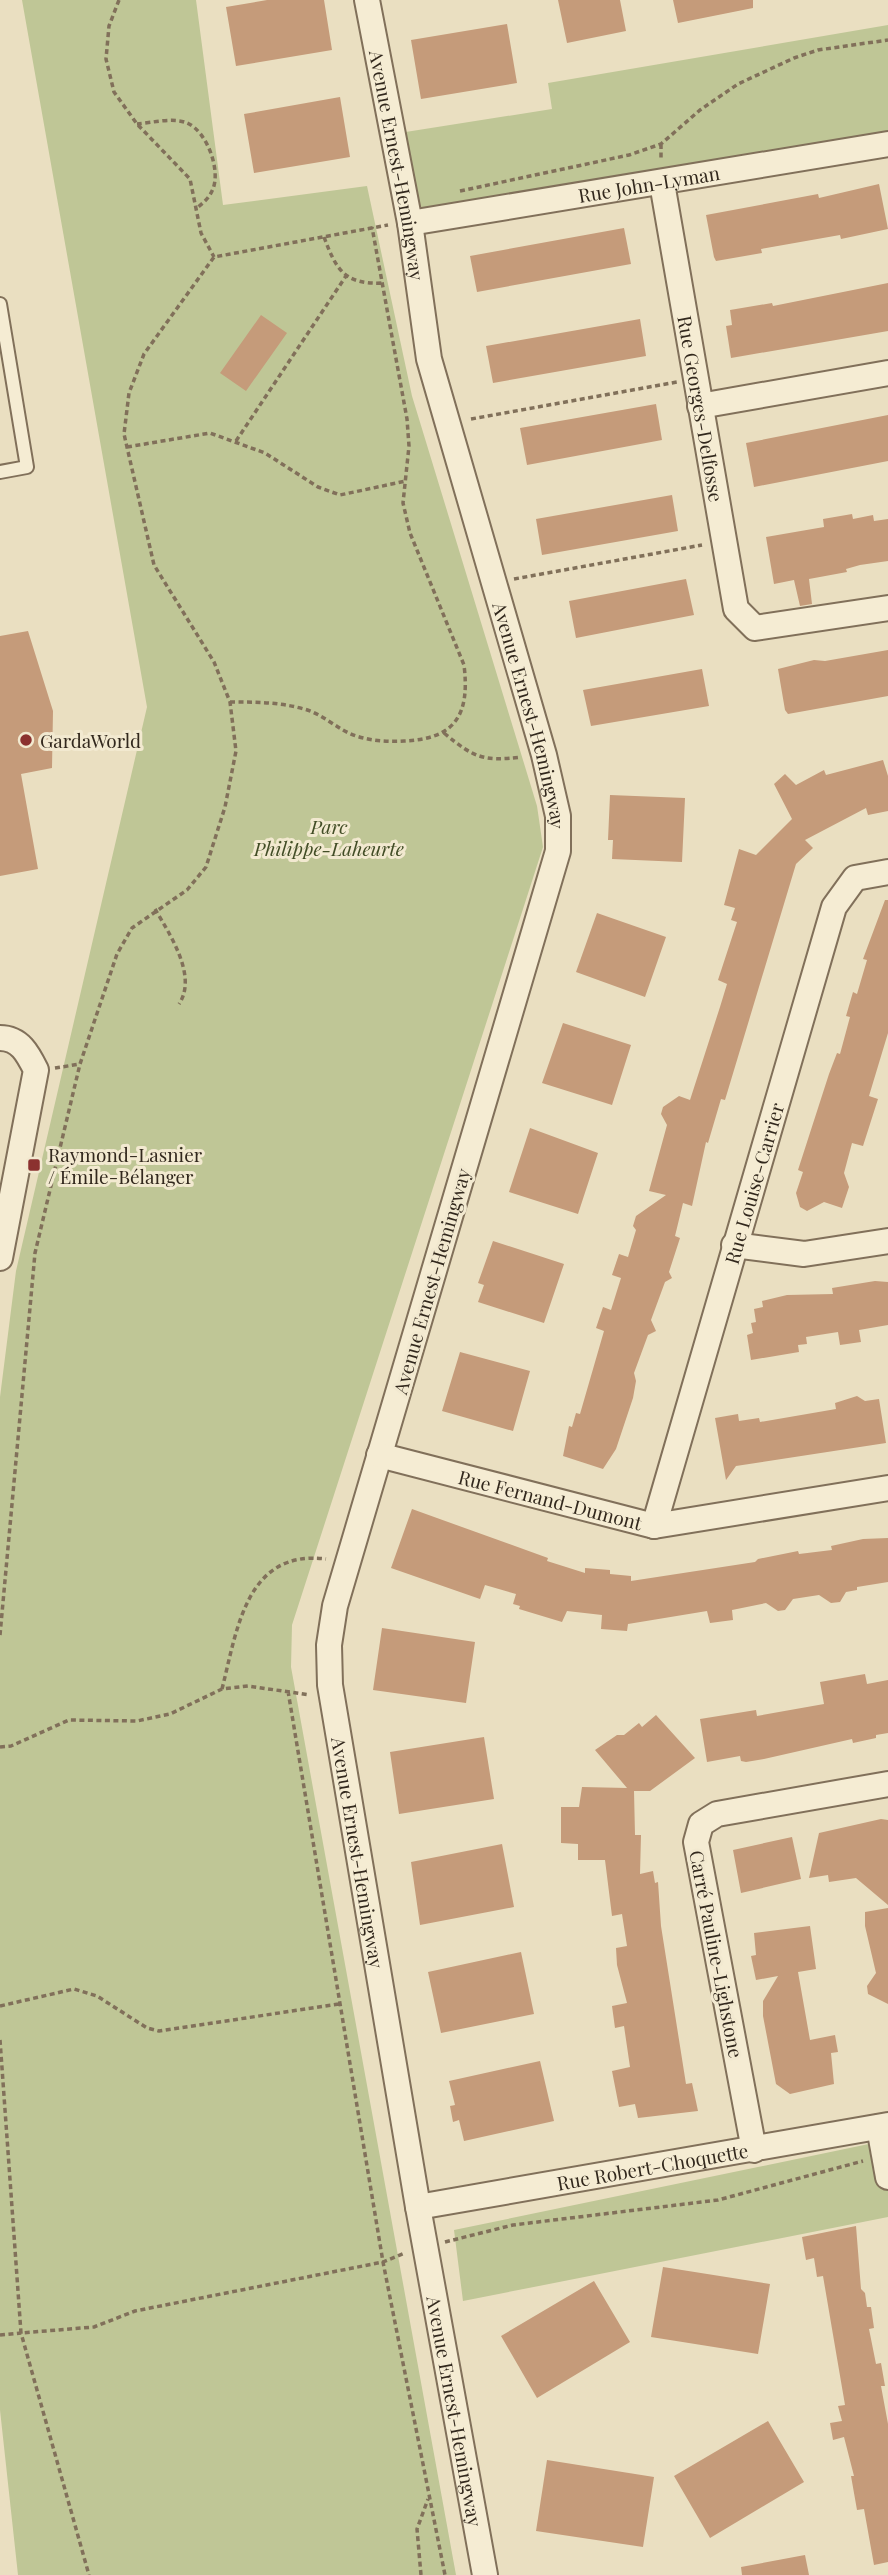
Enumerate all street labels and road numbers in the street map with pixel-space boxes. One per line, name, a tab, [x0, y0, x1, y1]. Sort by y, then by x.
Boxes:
street label: Avenue Ernest-Hemingway	[364, 47, 431, 282]
street label: Rue John-Lyman	[576, 159, 722, 208]
street label: Rue Georges-Delfosse	[672, 313, 730, 504]
street label: Avenue Ernest-Hemingway	[487, 598, 571, 829]
street label: Rue Louise-Carrier	[718, 1099, 790, 1267]
street label: Avenue Ernest-Hemingway	[386, 1165, 476, 1398]
street label: Rue Fernand-Dumont	[456, 1463, 645, 1535]
street label: Avenue Ernest-Hemingway	[326, 1734, 391, 1970]
street label: Carré Pauline-Lighstone	[684, 1848, 750, 2060]
street label: Rue Robert-Choquette	[555, 2137, 750, 2196]
street label: Avenue Ernest-Hemingway	[421, 2293, 489, 2529]

